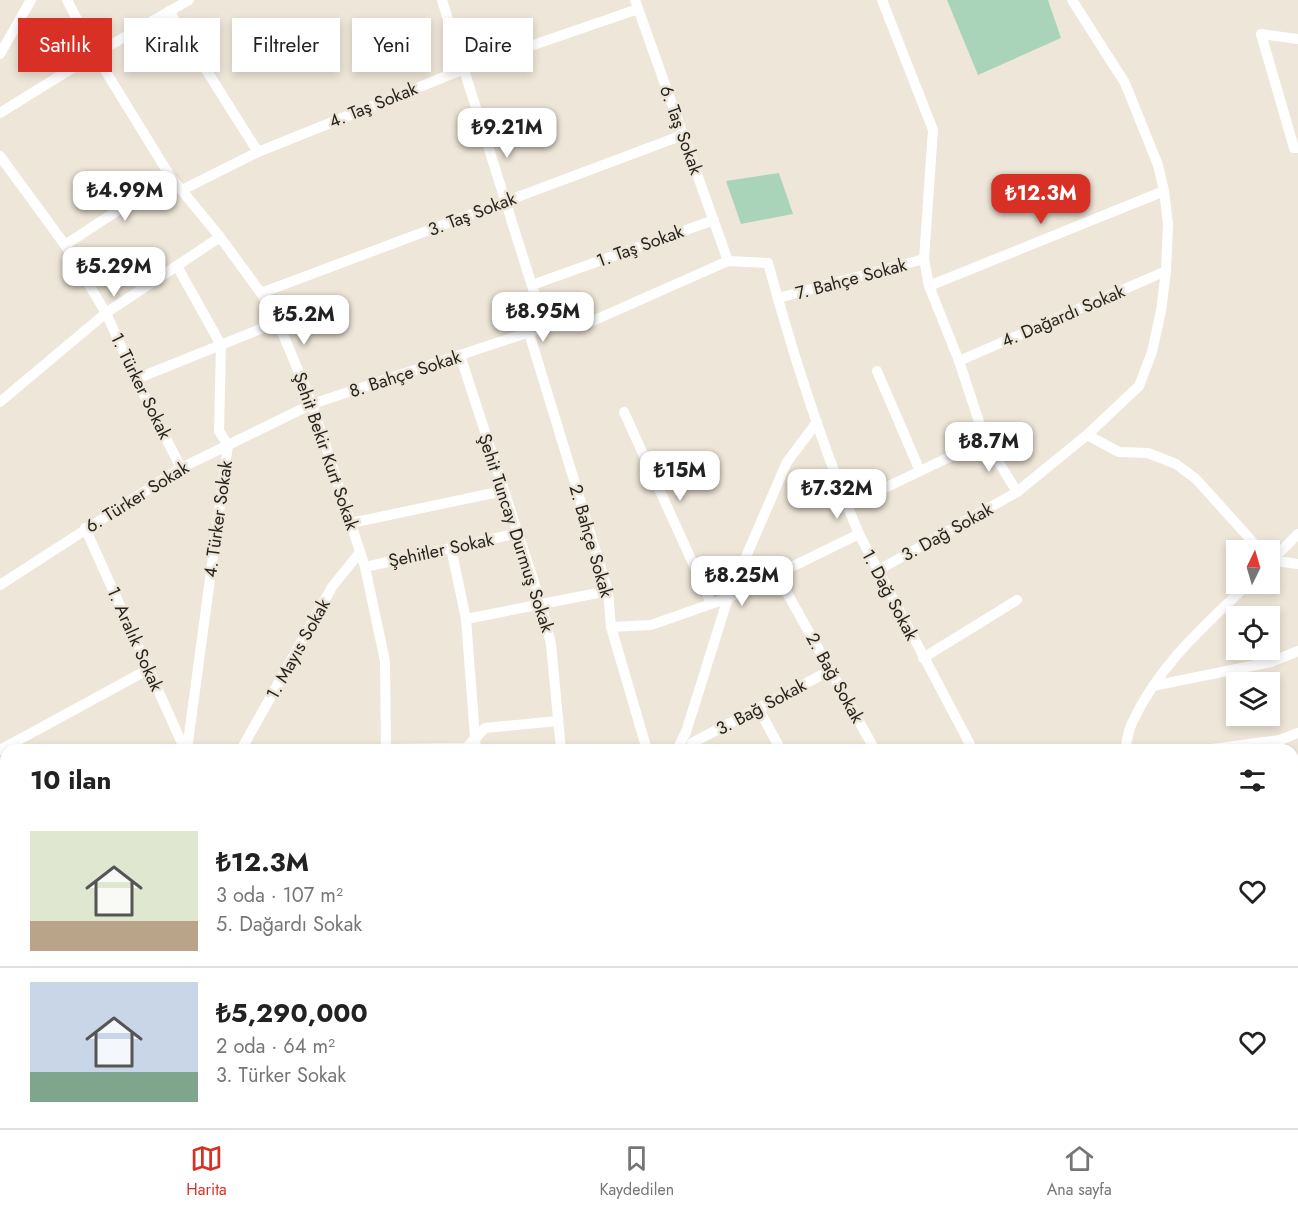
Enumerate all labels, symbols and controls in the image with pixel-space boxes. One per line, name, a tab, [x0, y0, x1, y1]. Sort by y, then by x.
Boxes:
chip: Satılık	[18, 18, 112, 72]
chip: Kiralık	[124, 18, 220, 72]
chip: Filtreler	[232, 18, 340, 72]
chip: Yeni	[352, 18, 431, 72]
chip: Daire	[443, 18, 533, 72]
street label: 4. Taş Sokak	[325, 75, 421, 135]
street label: 6. Taş Sokak	[653, 82, 709, 178]
pin: ₺9.21M	[458, 108, 556, 159]
text: ₺9.21M	[472, 113, 542, 142]
pin: ₺4.99M	[76, 171, 174, 222]
pin: ₺12.3M	[992, 174, 1090, 225]
text: ₺4.99M	[87, 176, 163, 205]
text: ₺12.3M	[1005, 179, 1077, 208]
street label: 3. Taş Sokak	[424, 185, 520, 243]
street label: 1. Taş Sokak	[593, 218, 687, 274]
pin: ₺5.29M	[65, 247, 163, 298]
text: ₺5.29M	[76, 252, 152, 281]
street label: 7. Bahçe Sokak	[793, 252, 910, 306]
street label: 4. Dağardı Sokak	[997, 278, 1129, 354]
pin: ₺8.95M	[494, 292, 592, 343]
pin: ₺5.2M	[262, 295, 346, 346]
text: ₺8.95M	[506, 297, 580, 326]
text: ₺5.2M	[273, 300, 335, 329]
street label: 1. Türker Sokak	[104, 328, 178, 444]
street label: 8. Bahçe Sokak	[346, 344, 464, 404]
street label: Şehit Bekir Kurt Sokak	[287, 368, 365, 534]
pin: ₺8.7M	[947, 422, 1031, 473]
text: ₺8.7M	[959, 427, 1019, 456]
street label: Şehit Tuncay Durmuş Sokak	[472, 430, 560, 636]
pin: ₺15M	[644, 451, 716, 502]
street label: 6. Türker Sokak	[80, 455, 194, 539]
text: ₺15M	[654, 456, 706, 485]
street label: 4. Türker Sokak	[197, 459, 239, 579]
pin: ₺7.32M	[788, 469, 886, 520]
text: ₺7.32M	[801, 474, 873, 503]
street label: 2. Bahçe Sokak	[562, 481, 620, 601]
street label: 3. Dağ Sokak	[896, 496, 998, 568]
street label: Şehitler Sokak	[386, 526, 496, 574]
north arrow	[1226, 540, 1280, 594]
map controls	[1226, 540, 1280, 726]
street label: 1. Dağ Sokak	[855, 545, 925, 645]
pin: ₺8.25M	[693, 556, 791, 607]
text: ₺8.25M	[705, 561, 779, 590]
street label: 1. Aralık Sokak	[100, 583, 170, 695]
street label: 1. Mayıs Sokak	[260, 594, 336, 704]
button: locate	[1226, 606, 1280, 660]
street label: 2. Bağ Sokak	[799, 628, 871, 728]
street label: 3. Bağ Sokak	[711, 672, 811, 742]
button: layers	[1226, 672, 1280, 726]
text: 10 ilan	[30, 761, 111, 799]
icon: filters	[1236, 764, 1269, 797]
text: ₺12.3M	[216, 843, 309, 881]
icon: home	[78, 855, 150, 927]
icon: heart	[1236, 875, 1269, 908]
text: 3 oda · 107 m²	[216, 881, 343, 910]
text: 5. Dağardı Sokak	[216, 910, 362, 939]
text: ₺5,290,000	[216, 994, 368, 1032]
icon: home	[78, 1006, 150, 1078]
icon: heart	[1236, 1026, 1269, 1059]
text: 2 oda · 64 m²	[216, 1032, 335, 1061]
text: 3. Türker Sokak	[216, 1061, 346, 1090]
tab: Harita	[186, 1142, 227, 1201]
tab: Kaydedilen	[599, 1142, 674, 1201]
tab: Ana sayfa	[1047, 1142, 1112, 1201]

